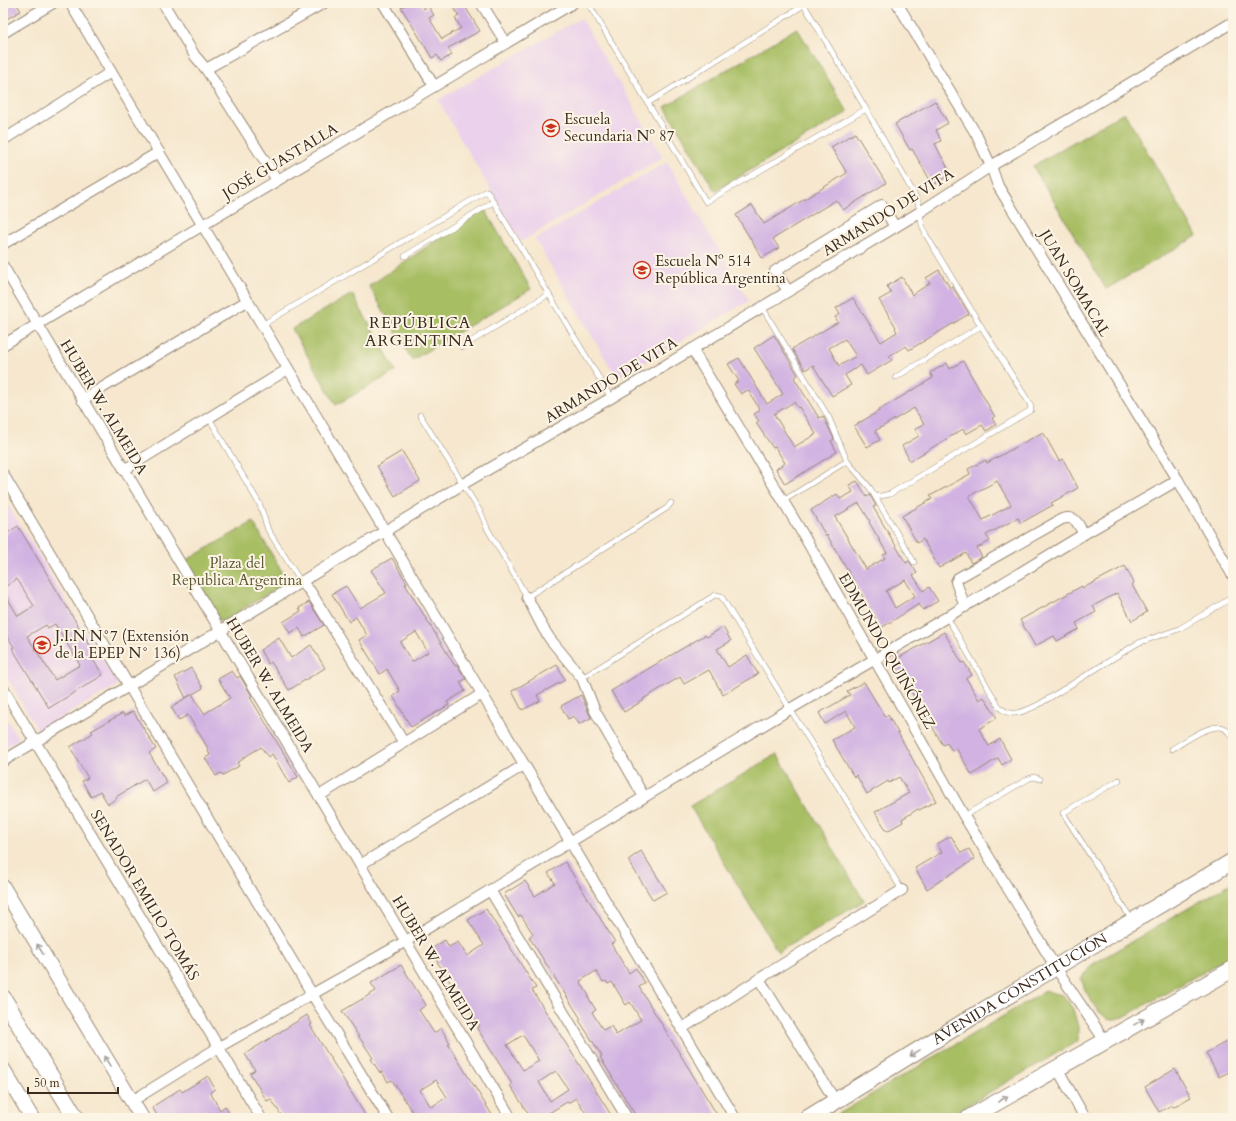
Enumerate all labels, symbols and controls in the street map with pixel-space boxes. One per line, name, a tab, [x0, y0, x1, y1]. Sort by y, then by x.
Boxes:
place label: Escuela Secundaria Nº 87	[564, 109, 675, 146]
street label: JOSÉ GUASTALLA	[217, 118, 342, 205]
school or university icon: Escuela Secundaria Nº 87	[541, 118, 561, 138]
street label: ARMANDO DE VITA	[819, 163, 958, 261]
street label: JUAN SOMACAL	[1034, 224, 1115, 341]
place label: Escuela Nº 514 República Argentina	[655, 251, 786, 288]
school or university icon: Escuela Nº 514 República Argentina	[632, 260, 652, 280]
district label: REPÚBLICA ARGENTINA	[365, 312, 475, 352]
street label: ARMANDO DE VITA	[541, 332, 681, 427]
street label: HUBER W. ALMEIDA	[56, 336, 152, 479]
park label: Plaza del Republica Argentina	[172, 553, 303, 590]
street label: EDMUNDO QUIÑÓNEZ	[834, 569, 940, 733]
street label: HUBER W. ALMEIDA	[222, 614, 318, 757]
place label: J.I.N N°7 (Extensión de la EPEP N° 136)	[53, 626, 190, 663]
school or university icon: J.I.N N°7 (Extensión de la EPEP N° 136)	[32, 635, 52, 655]
street label: SENADOR EMILIO TOMÁS	[86, 806, 204, 984]
street label: HUBER W. ALMEIDA	[388, 892, 484, 1035]
street label: AVENIDA CONSTITUCIÓN	[928, 928, 1111, 1049]
one-way arrow	[36, 943, 44, 955]
one-way arrow	[1133, 1017, 1145, 1025]
one-way arrow	[909, 1049, 920, 1057]
one-way arrow	[103, 1055, 111, 1067]
scale bar	[28, 1069, 118, 1095]
text: 50 m	[34, 1075, 61, 1091]
one-way arrow	[997, 1094, 1009, 1102]

